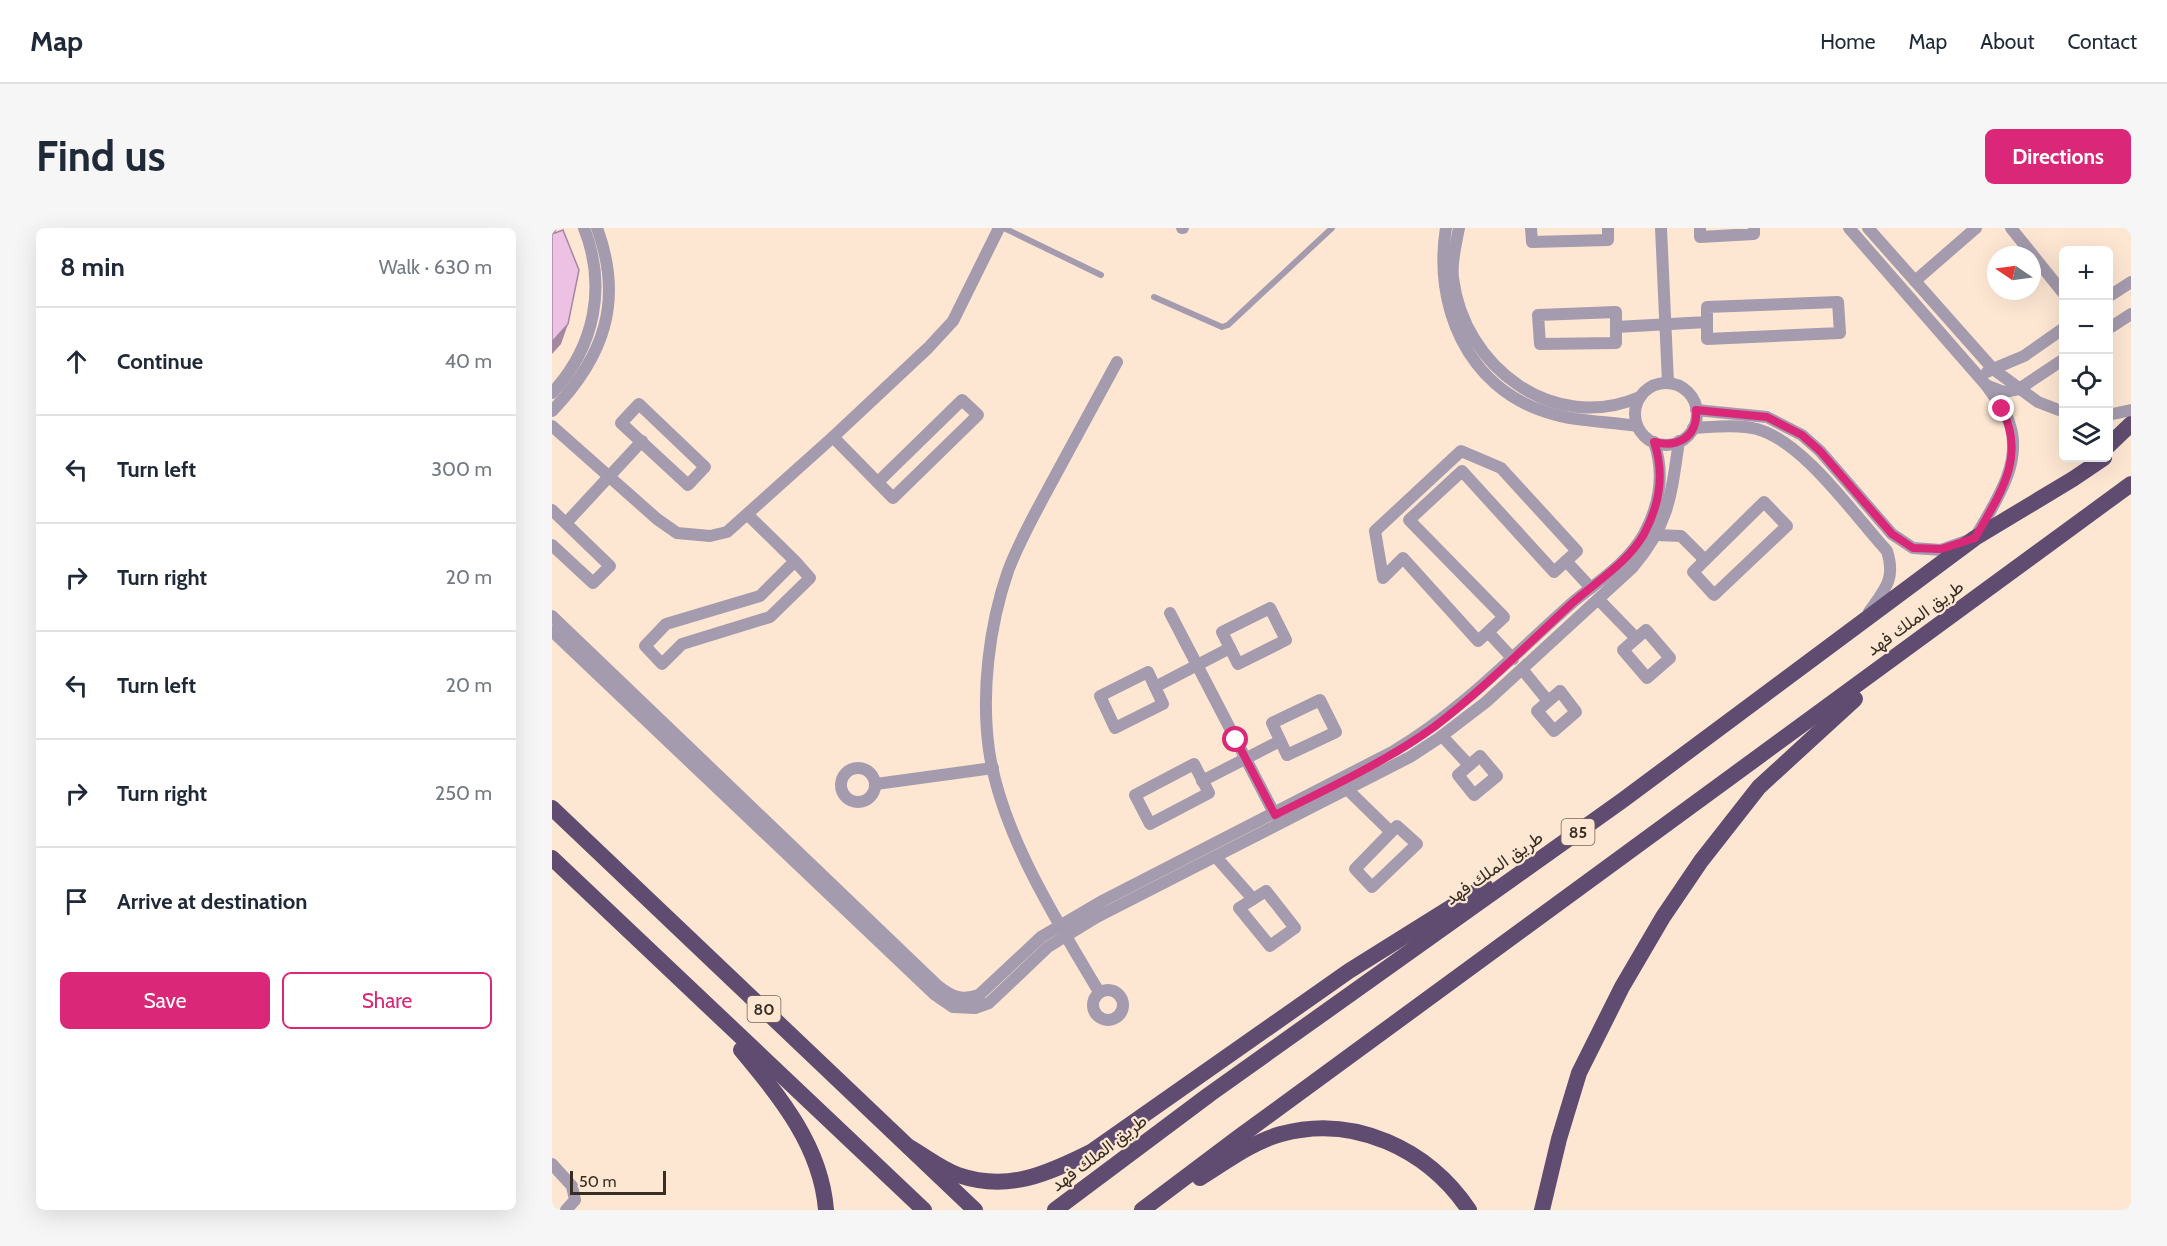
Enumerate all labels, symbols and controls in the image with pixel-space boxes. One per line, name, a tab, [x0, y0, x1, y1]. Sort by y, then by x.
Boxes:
text: Map	[30, 24, 83, 58]
text: Home	[1820, 29, 1876, 54]
text: Map	[1909, 29, 1947, 54]
text: About	[1980, 29, 2034, 54]
text: Contact	[2067, 29, 2137, 54]
button: Directions	[1985, 129, 2131, 184]
text: Find us	[36, 130, 165, 182]
north arrow	[1987, 246, 2041, 300]
map controls	[2059, 246, 2113, 462]
button: +	[2059, 246, 2113, 300]
text: 8 min	[60, 251, 125, 283]
text: Walk · 630 m	[379, 255, 492, 279]
button: −	[2059, 300, 2113, 354]
icon: ahead	[60, 345, 93, 378]
text: Continue	[117, 348, 203, 375]
text: 40 m	[444, 349, 492, 373]
button: locate	[2059, 354, 2113, 408]
route end	[1988, 395, 2014, 421]
button: layers	[2059, 408, 2113, 462]
icon: left	[60, 453, 93, 486]
text: Turn left	[117, 456, 196, 483]
text: 300 m	[431, 457, 492, 481]
icon: right	[60, 561, 93, 594]
text: Turn right	[117, 564, 207, 591]
text: 20 m	[446, 565, 492, 589]
street label: طريق الملك فهد	[1862, 575, 1968, 661]
icon: left	[60, 669, 93, 702]
text: Turn left	[117, 672, 196, 699]
text: 20 m	[446, 673, 492, 697]
route start	[1222, 726, 1248, 752]
icon: right	[60, 777, 93, 810]
text: Turn right	[117, 780, 207, 807]
text: 250 m	[435, 781, 492, 805]
road number: 85	[1562, 819, 1594, 845]
street label: طريق الملك فهد	[1441, 826, 1547, 910]
icon: arrive	[60, 885, 93, 918]
text: Arrive at destination	[117, 888, 307, 915]
button: Save	[60, 972, 270, 1029]
button: Share	[282, 972, 492, 1029]
road number: 80	[748, 996, 780, 1022]
street label: طريق الملك فهد	[1047, 1110, 1151, 1196]
scale bar	[570, 1168, 666, 1196]
text: 50 m	[579, 1172, 616, 1191]

